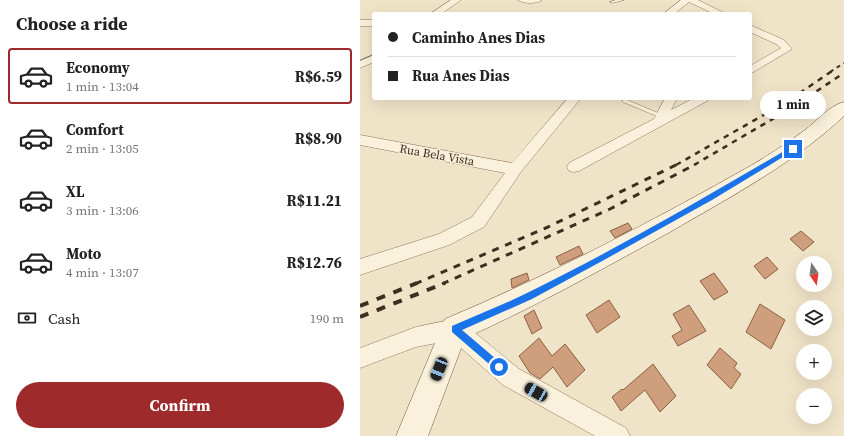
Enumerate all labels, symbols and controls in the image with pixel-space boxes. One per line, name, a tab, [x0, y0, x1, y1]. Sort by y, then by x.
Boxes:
text: Choose a ride	[16, 11, 128, 36]
text: Caminho Anes Dias	[412, 27, 545, 48]
text: Economy	[66, 57, 130, 78]
icon: car	[18, 58, 54, 94]
text: Rua Anes Dias	[412, 65, 509, 86]
text: R$6.59	[295, 66, 342, 87]
text: 1 min · 13:04	[66, 78, 139, 95]
callout: 1 min	[760, 91, 826, 119]
text: 1 min	[776, 96, 810, 113]
text: Comfort	[66, 119, 124, 140]
icon: car	[18, 120, 54, 156]
text: R$8.90	[295, 128, 342, 149]
text: 2 min · 13:05	[66, 140, 139, 157]
route end	[784, 140, 802, 158]
street label: Rua Bela Vista	[398, 141, 477, 170]
text: XL	[66, 181, 85, 202]
icon: car	[18, 182, 54, 218]
text: R$11.21	[287, 190, 342, 211]
text: 3 min · 13:06	[66, 202, 139, 219]
text: Moto	[66, 243, 101, 264]
icon: car	[18, 244, 54, 280]
text: R$12.76	[287, 252, 342, 273]
north arrow	[796, 256, 832, 292]
map controls	[796, 256, 832, 424]
text: 4 min · 13:07	[66, 264, 139, 281]
button: layers	[796, 300, 832, 336]
icon: cash	[16, 307, 38, 329]
text: Cash	[48, 308, 80, 329]
text: 190 m	[310, 310, 344, 327]
button: +	[796, 344, 832, 380]
car	[429, 356, 449, 382]
route start	[490, 358, 508, 376]
car	[523, 381, 549, 403]
button: Confirm	[16, 382, 344, 428]
button: −	[796, 388, 832, 424]

